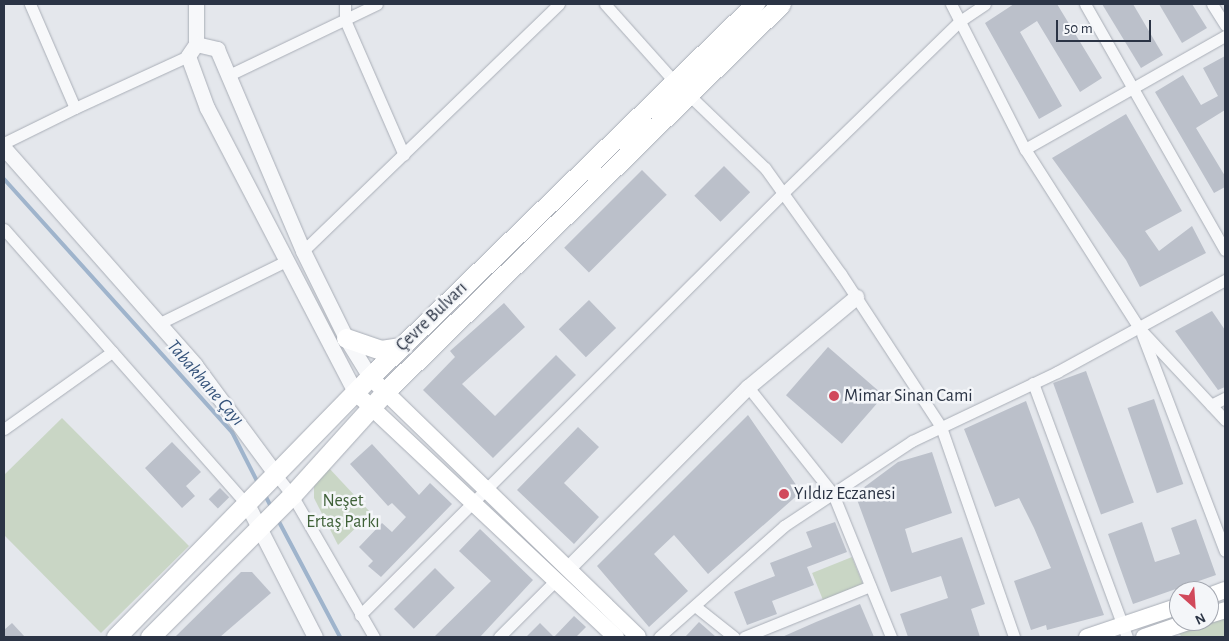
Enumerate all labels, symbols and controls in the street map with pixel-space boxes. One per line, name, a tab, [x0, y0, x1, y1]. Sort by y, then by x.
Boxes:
scale bar	[1059, 10, 1154, 42]
text: 50 m	[1064, 21, 1093, 36]
street label: Çevre Bulvarı	[392, 278, 472, 356]
water label: Tabakhane Çayı	[161, 335, 249, 431]
place label: Mimar Sinan Cami	[844, 385, 973, 407]
marker: Mimar Sinan Cami	[828, 390, 840, 402]
place label: Yıldız Eczanesi	[794, 483, 896, 505]
marker: Yıldız Eczanesi	[778, 488, 790, 500]
park label: Neşet Ertaş Parkı	[306, 491, 380, 534]
north arrow	[1169, 581, 1219, 631]
text: N	[1193, 610, 1208, 627]

